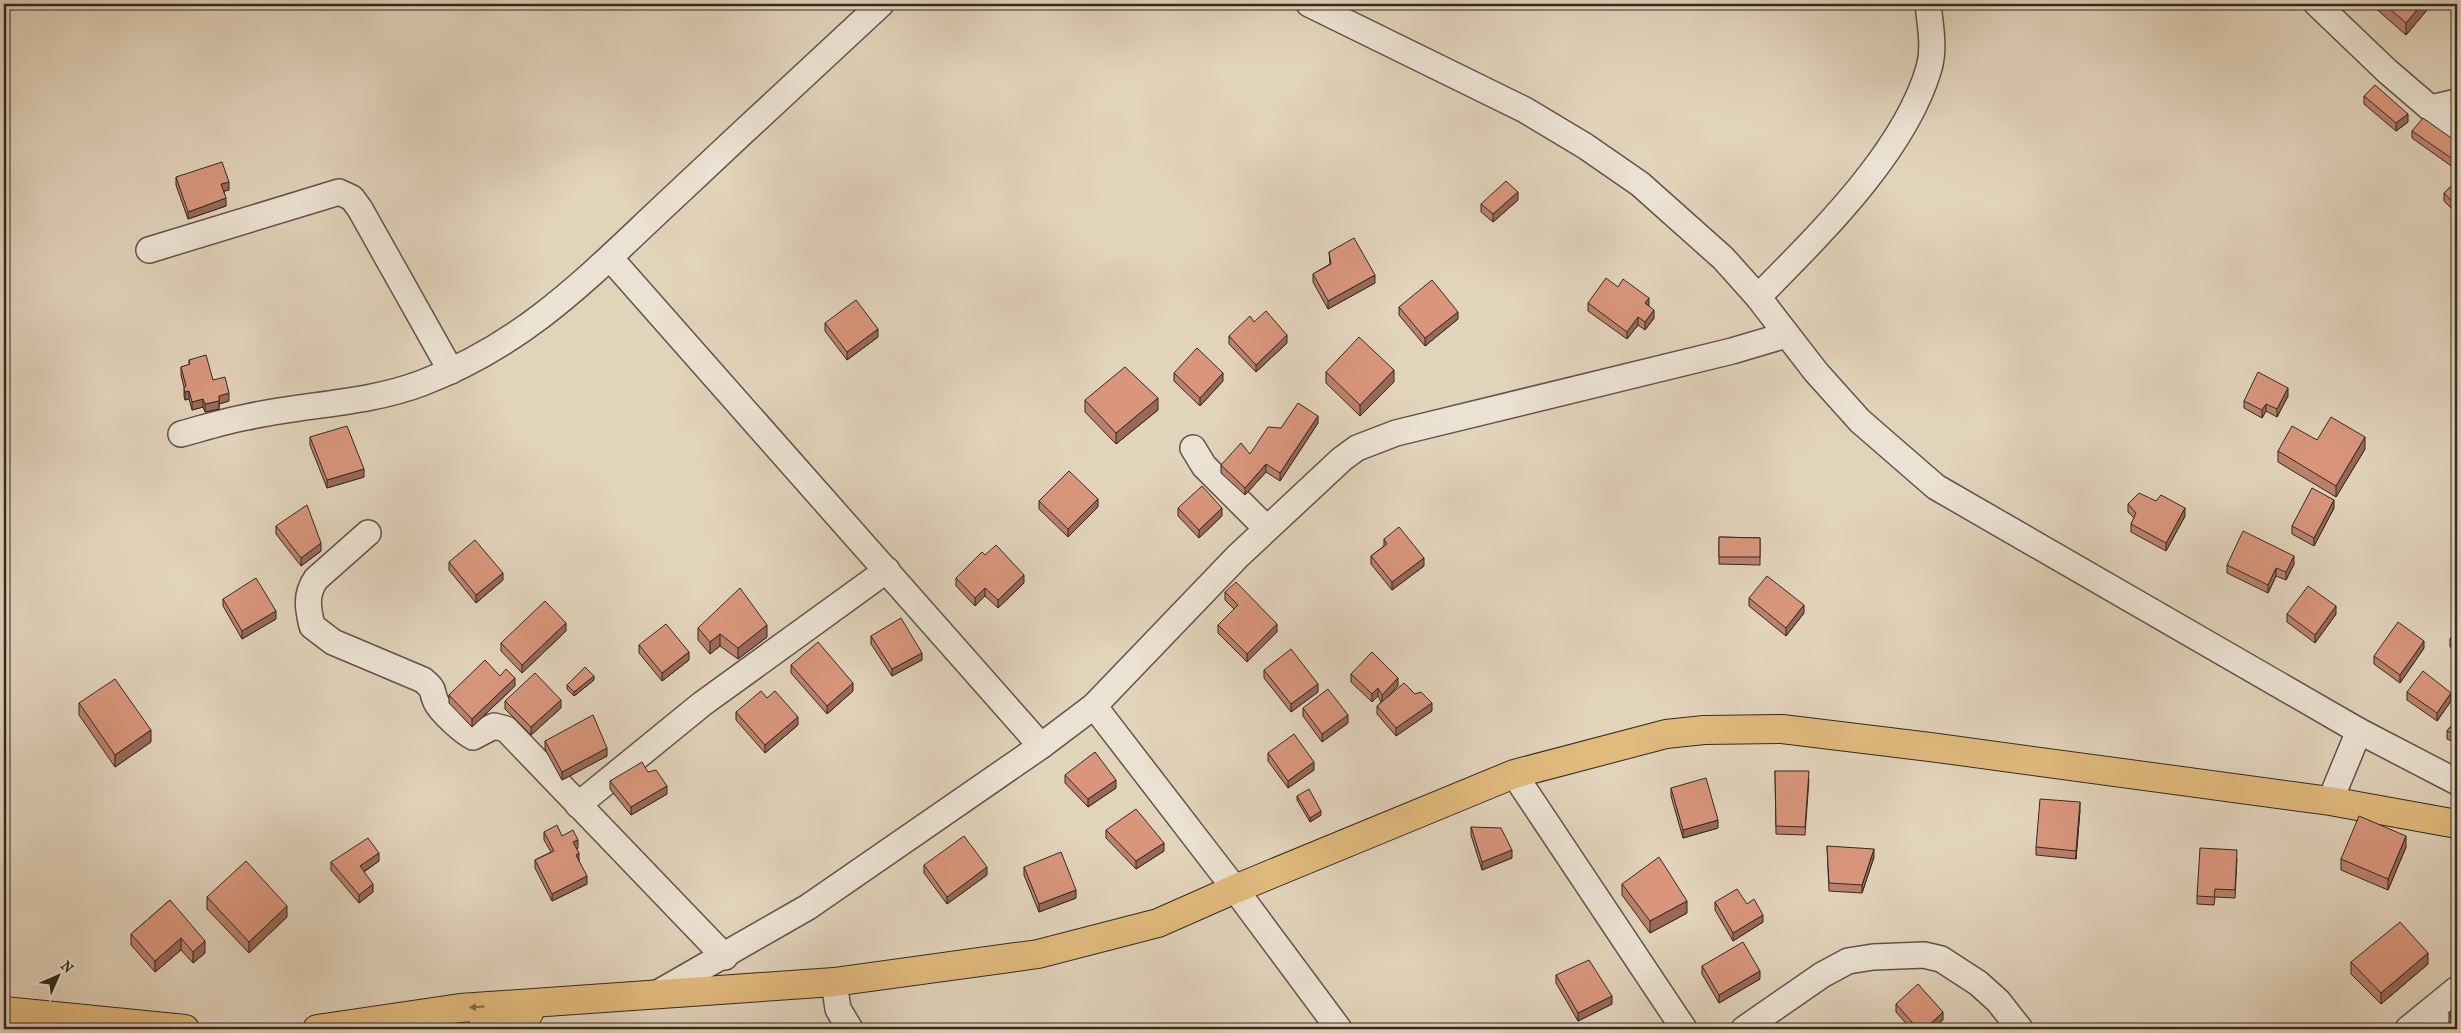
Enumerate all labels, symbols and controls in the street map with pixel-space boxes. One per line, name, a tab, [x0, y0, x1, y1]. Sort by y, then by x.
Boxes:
north arrow	[32, 950, 82, 1000]
text: N	[57, 957, 77, 977]
one-way arrow	[469, 1004, 485, 1012]

